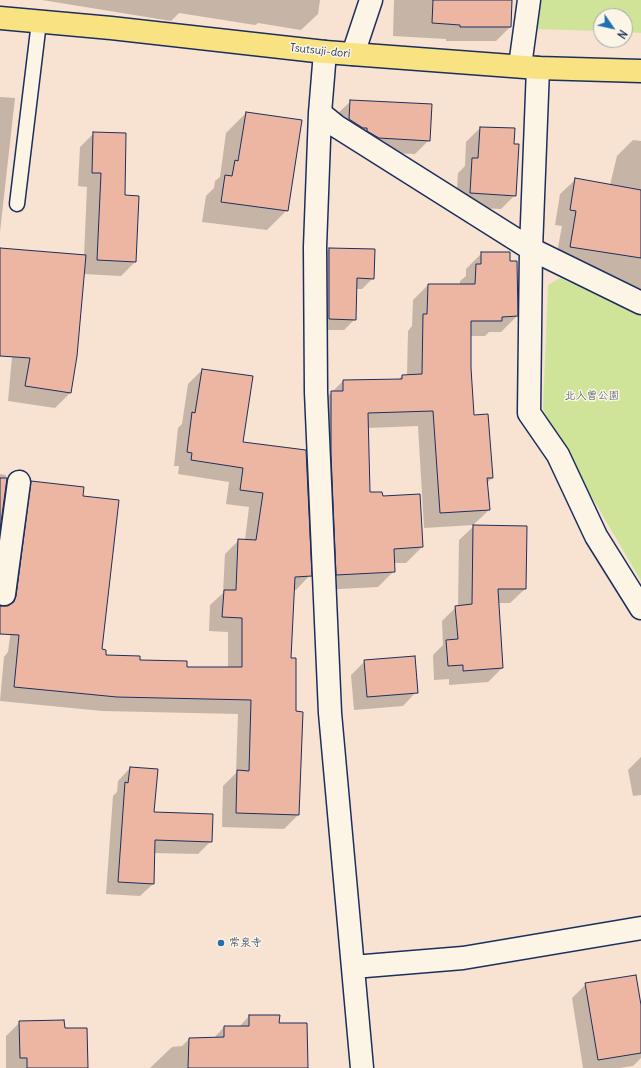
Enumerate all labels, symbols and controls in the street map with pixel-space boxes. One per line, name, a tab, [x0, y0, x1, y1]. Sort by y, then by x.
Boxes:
north arrow	[593, 8, 633, 48]
text: N	[614, 27, 630, 41]
street label: Tsutsuji-dori	[289, 41, 351, 61]
park label: 北入曽公園	[565, 389, 619, 403]
place label: 常泉寺	[229, 936, 262, 950]
marker: 常泉寺	[216, 938, 226, 948]

